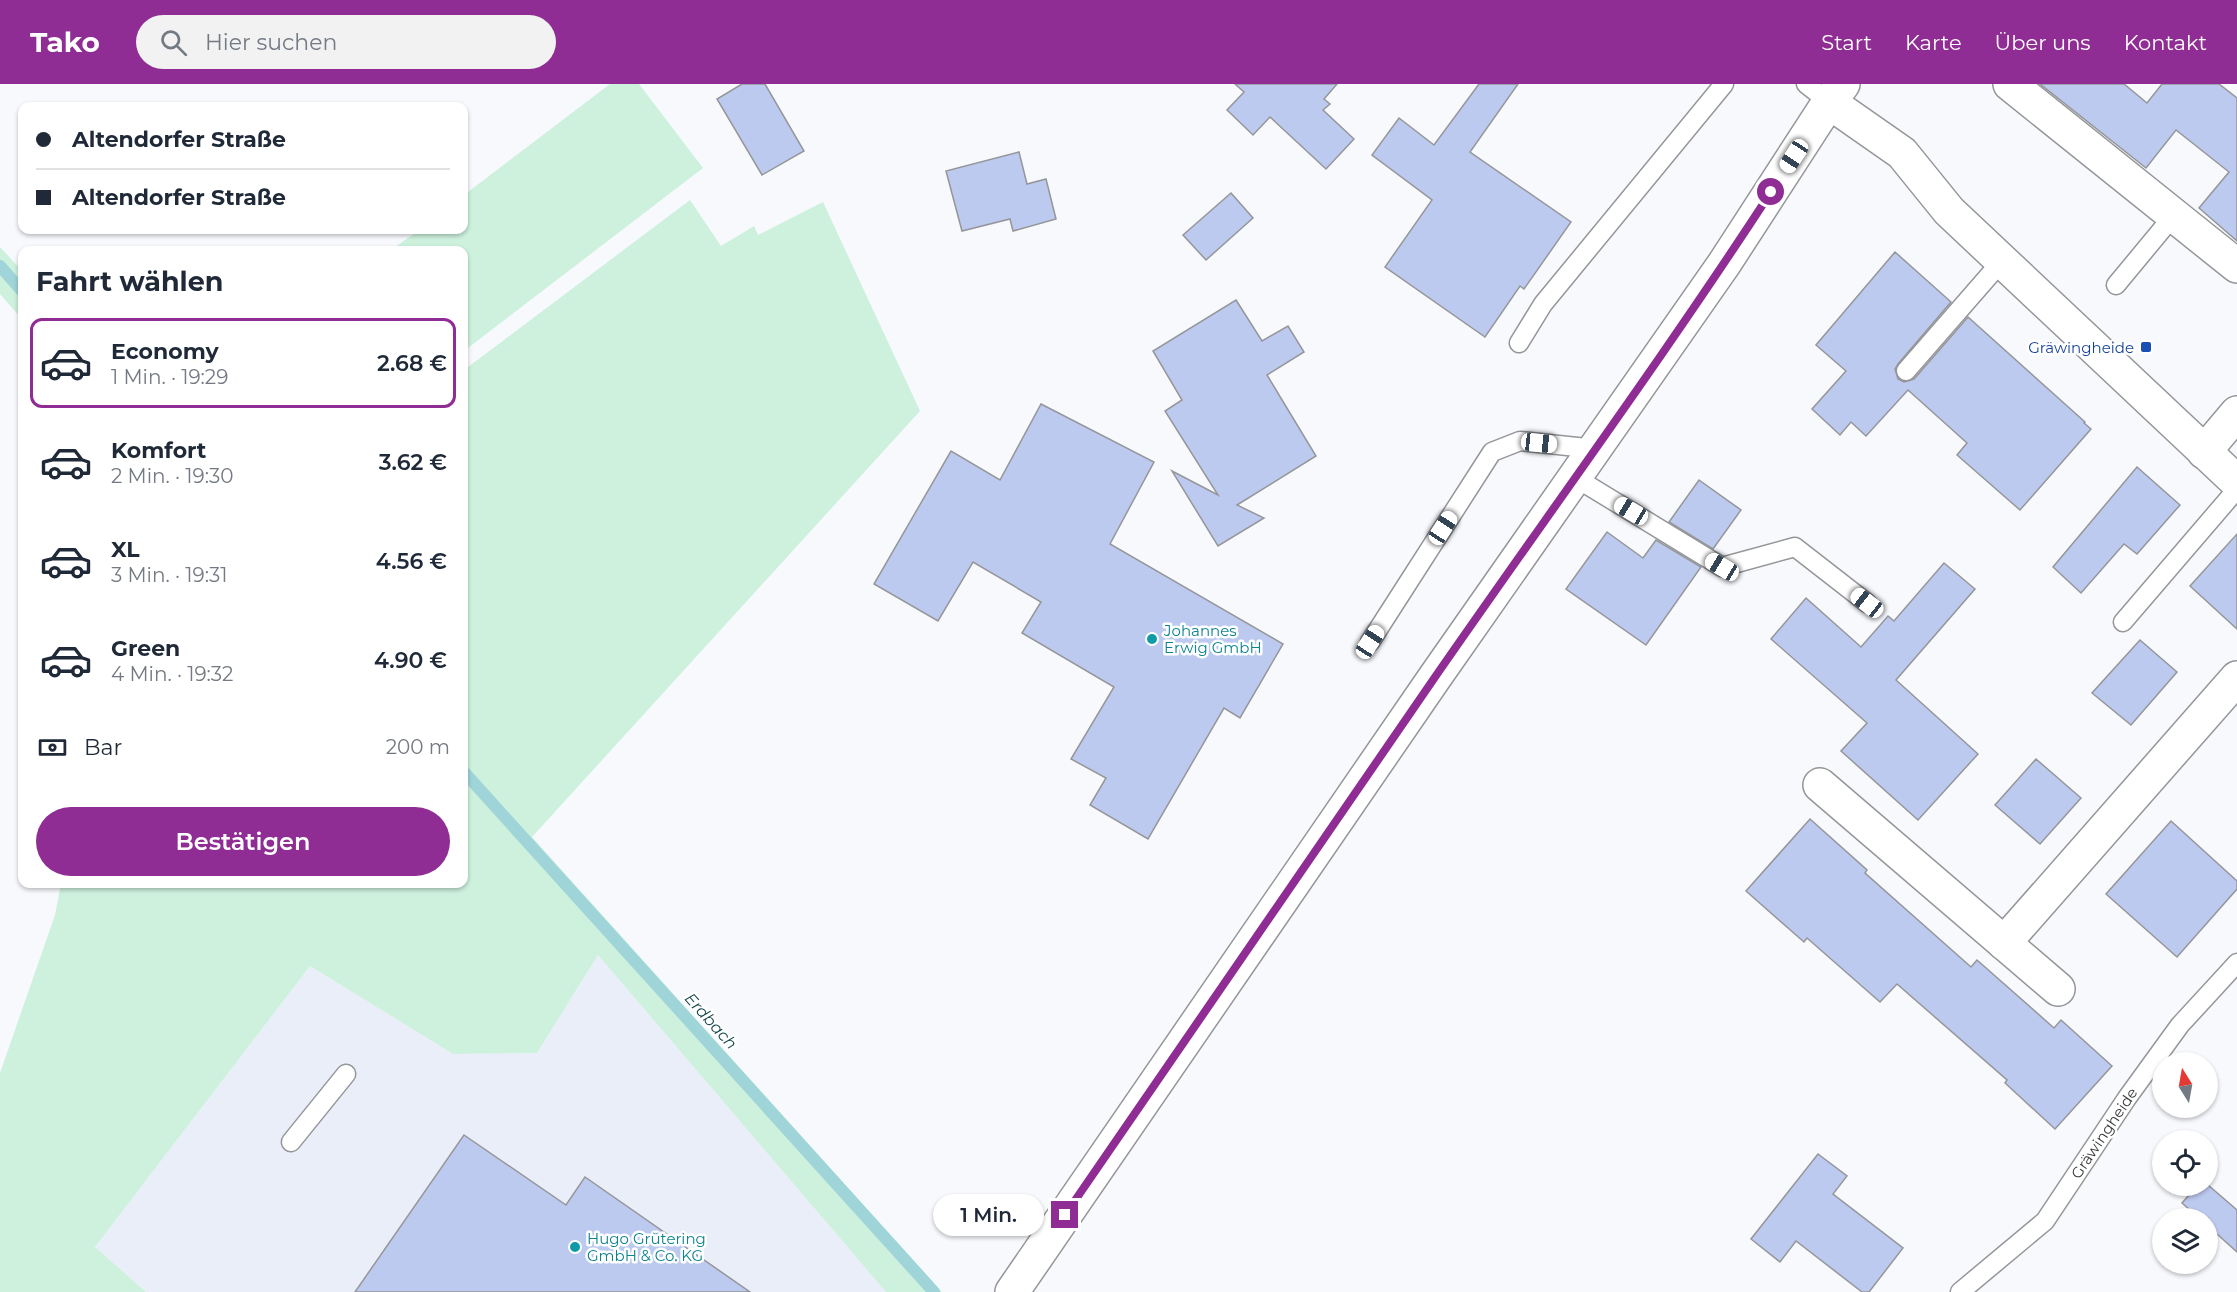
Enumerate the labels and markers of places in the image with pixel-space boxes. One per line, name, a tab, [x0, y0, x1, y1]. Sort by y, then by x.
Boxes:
place label: Gräwingheide	[2028, 338, 2134, 357]
marker: Gräwingheide	[2139, 340, 2153, 354]
place label: Johannes Erwig GmbH	[1163, 621, 1262, 657]
marker: Johannes Erwig GmbH	[1145, 632, 1159, 646]
place label: Hugo Grütering GmbH & Co. KG	[587, 1229, 706, 1265]
marker: Hugo Grütering GmbH & Co. KG	[568, 1240, 582, 1254]

